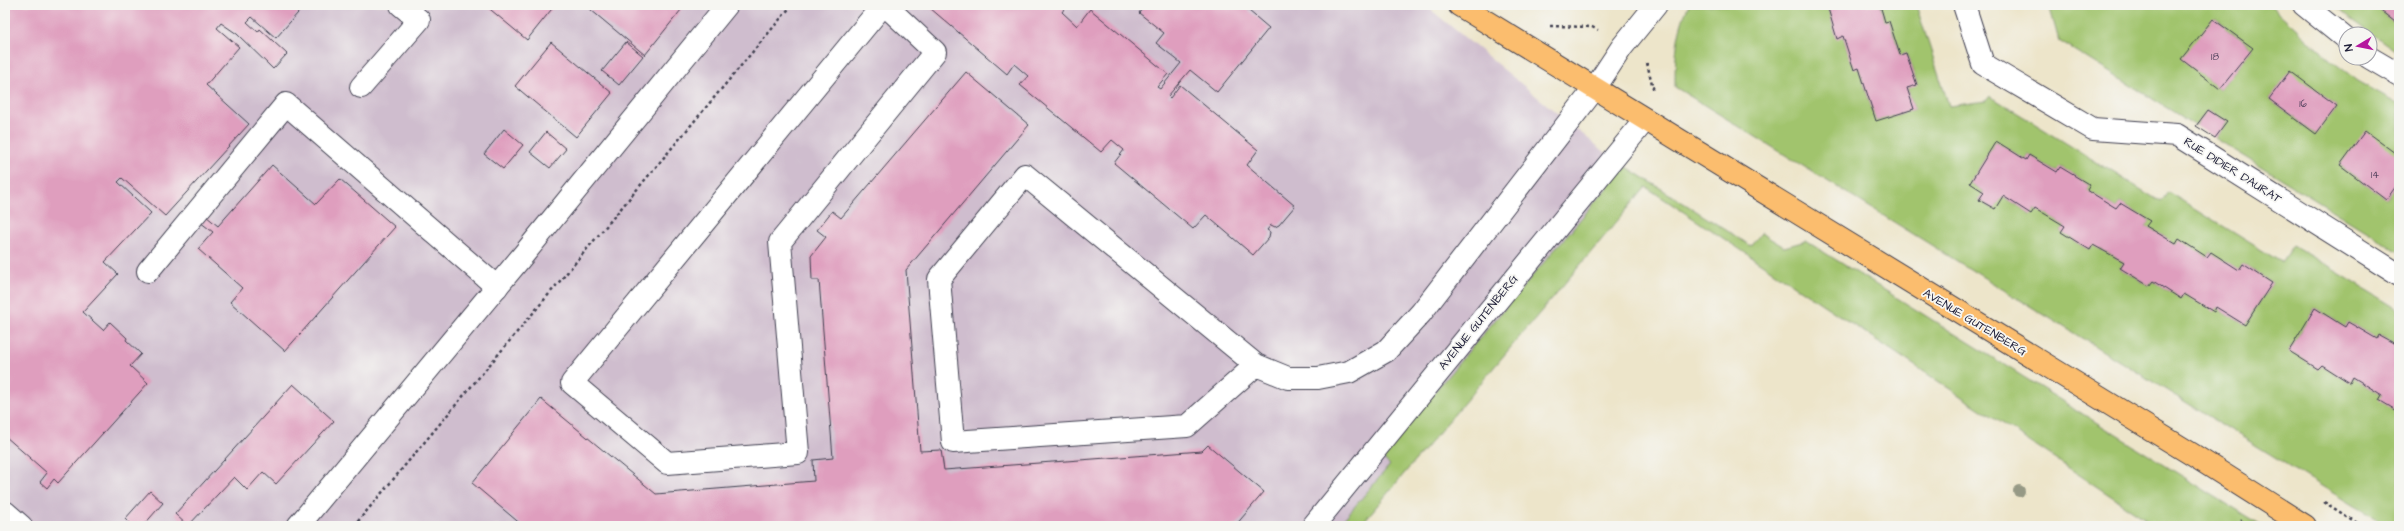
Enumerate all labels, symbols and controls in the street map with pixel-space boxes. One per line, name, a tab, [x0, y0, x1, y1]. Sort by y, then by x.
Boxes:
north arrow	[2338, 26, 2378, 66]
text: N	[2341, 43, 2357, 52]
house number: 18	[2211, 50, 2219, 64]
house number: 16	[2299, 97, 2307, 111]
street label: RUE DIDIER DAURAT	[2180, 133, 2286, 208]
house number: 14	[2371, 168, 2379, 182]
street label: AVENUE GUTENBERG	[1435, 271, 1523, 374]
street label: AVENUE GUTENBERG	[1920, 285, 2030, 360]

